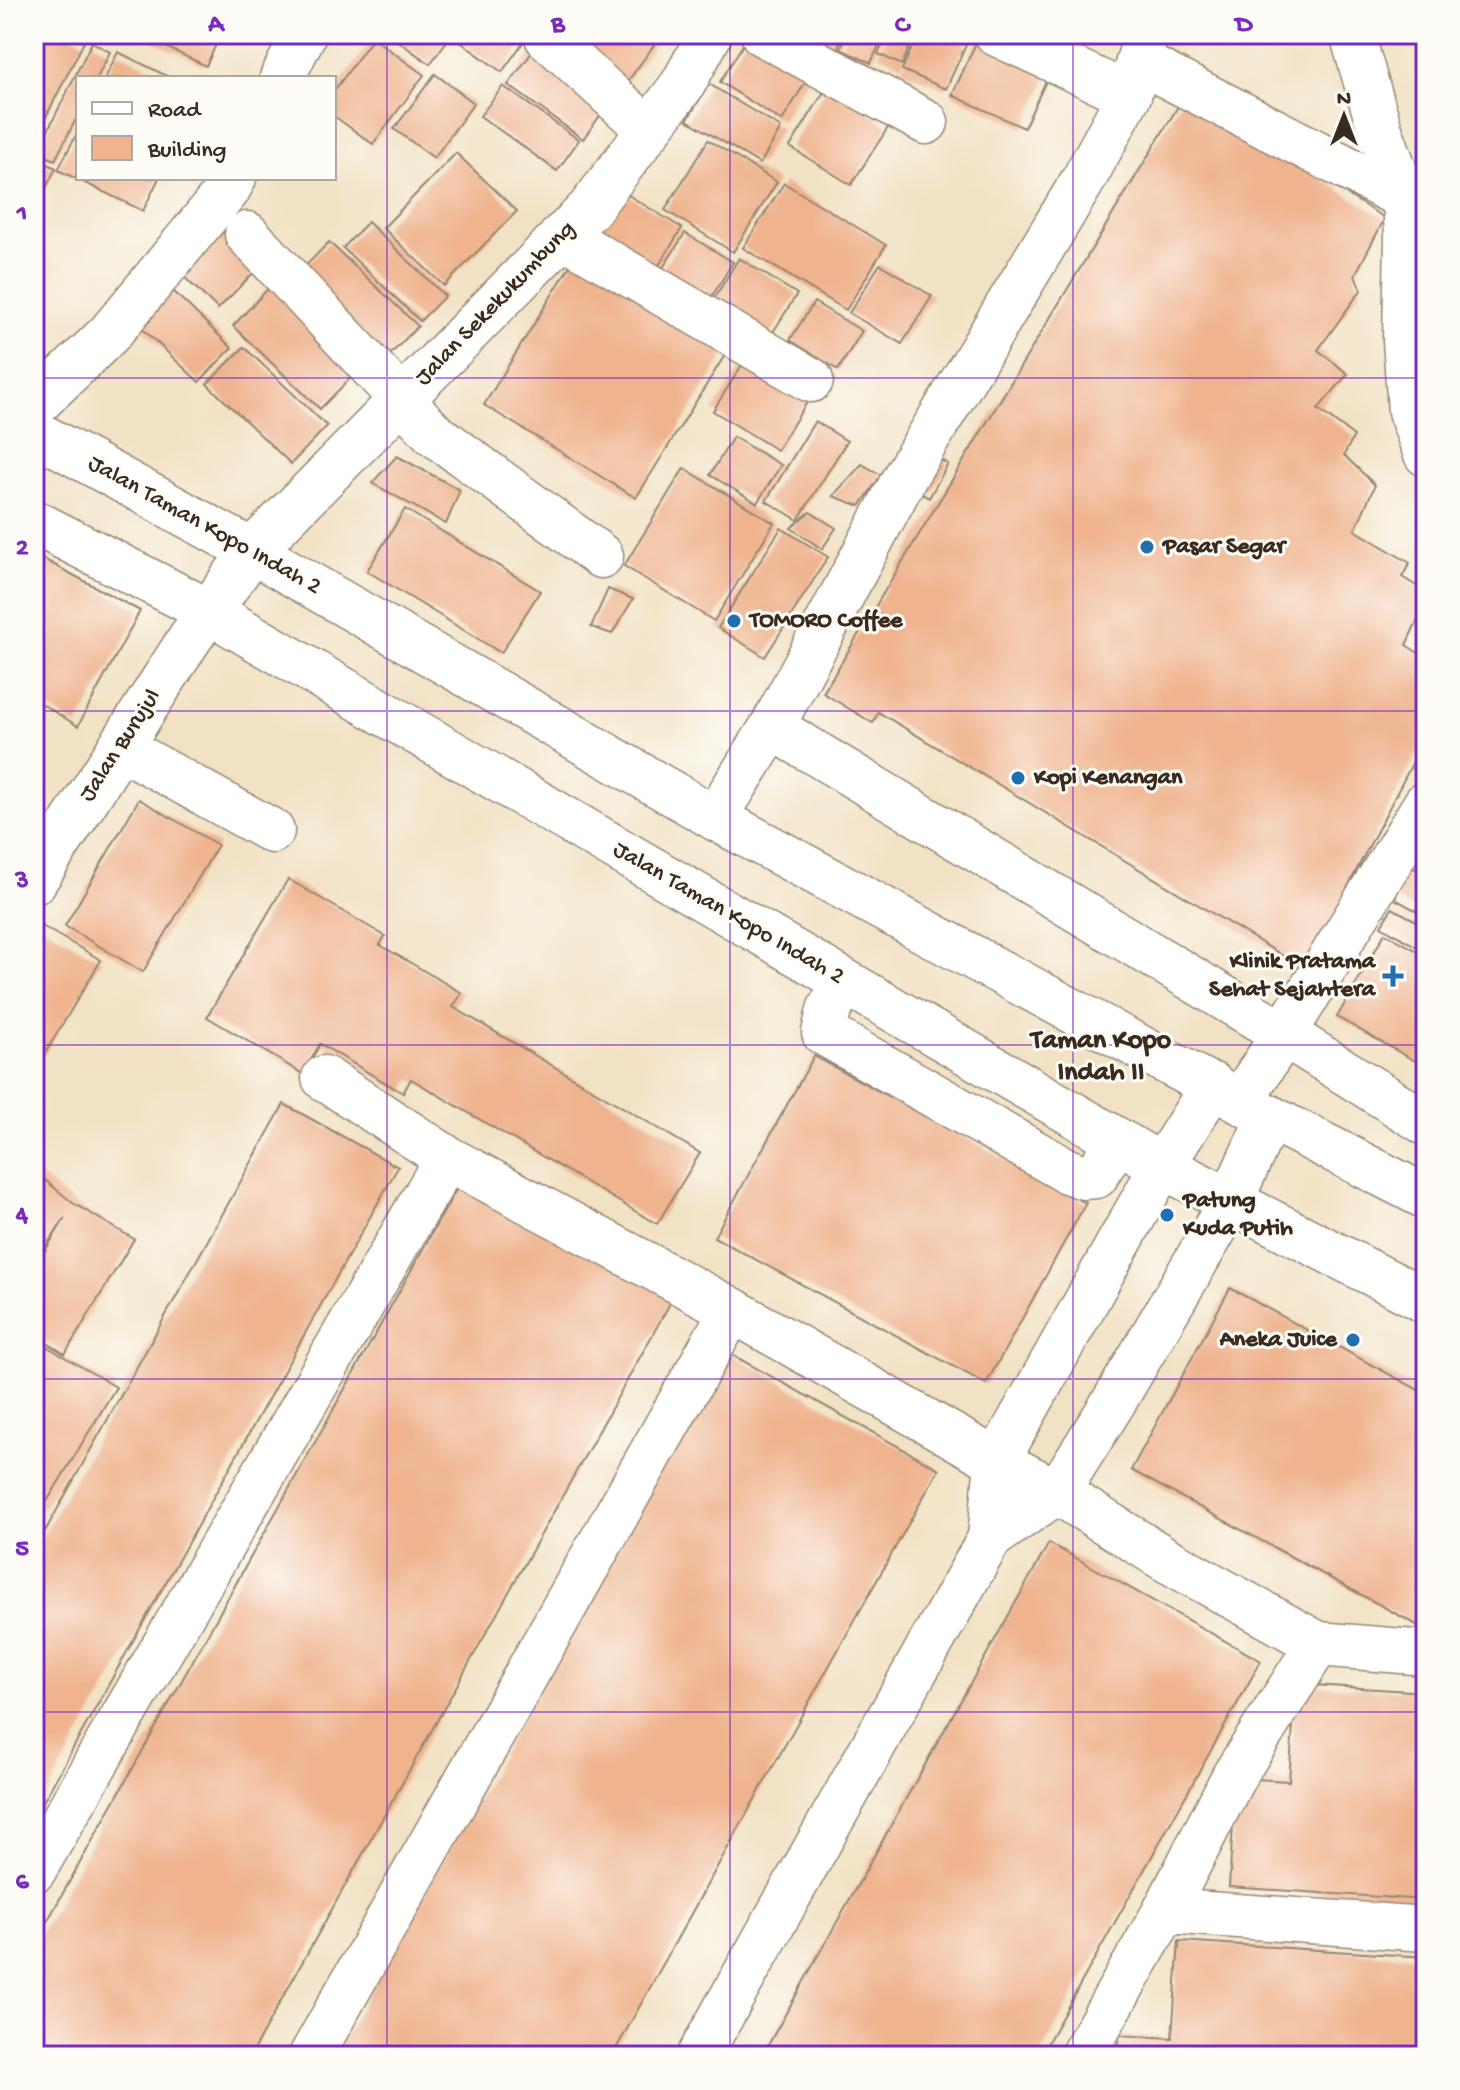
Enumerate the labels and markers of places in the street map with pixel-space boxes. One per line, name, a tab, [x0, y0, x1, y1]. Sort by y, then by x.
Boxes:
place label: Pasar Segar	[1161, 533, 1287, 562]
marker: Pasar Segar	[1138, 538, 1156, 556]
place label: TOMORO Coffee	[748, 607, 904, 636]
marker: TOMORO Coffee	[725, 612, 743, 630]
place label: Kopi Kenangan	[1033, 764, 1183, 793]
marker: Kopi Kenangan	[1009, 769, 1027, 787]
place label: Klinik Pratama Sehat Sejahtera	[1209, 948, 1377, 1005]
marker: Klinik Pratama Sehat Sejahtera	[1382, 965, 1404, 987]
place label: Patung Kuda Putih	[1181, 1187, 1293, 1244]
marker: Patung Kuda Putih	[1158, 1206, 1176, 1224]
place label: Aneka Juice	[1219, 1326, 1339, 1355]
marker: Aneka Juice	[1344, 1331, 1362, 1349]

